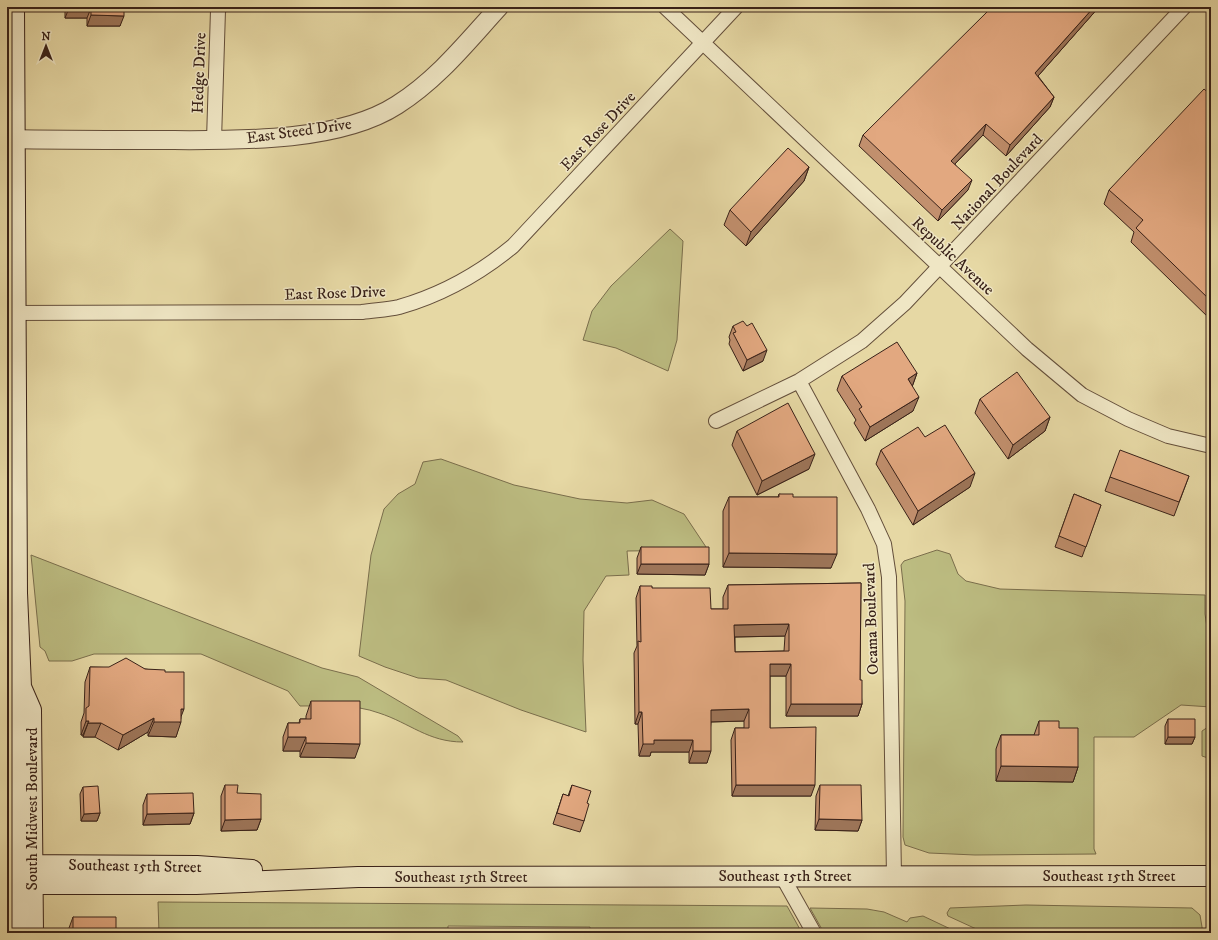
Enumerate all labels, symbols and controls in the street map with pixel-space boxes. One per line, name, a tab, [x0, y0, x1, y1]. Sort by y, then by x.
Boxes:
north arrow	[26, 26, 66, 66]
text: N	[41, 30, 51, 44]
street label: Hedge Drive	[188, 32, 210, 114]
street label: East Rose Drive	[556, 87, 640, 175]
street label: East Steed Drive	[245, 114, 353, 148]
street label: National Boulevard	[947, 130, 1047, 234]
street label: Republic Avenue	[908, 213, 999, 300]
street label: East Rose Drive	[284, 281, 386, 305]
street label: Ocama Boulevard	[859, 563, 883, 675]
street label: South Midwest Boulevard	[22, 727, 42, 890]
street label: Southeast 15th Street	[68, 855, 202, 877]
street label: Southeast 15th Street	[718, 866, 852, 886]
street label: Southeast 15th Street	[1042, 866, 1176, 886]
street label: Southeast 15th Street	[394, 867, 528, 887]

